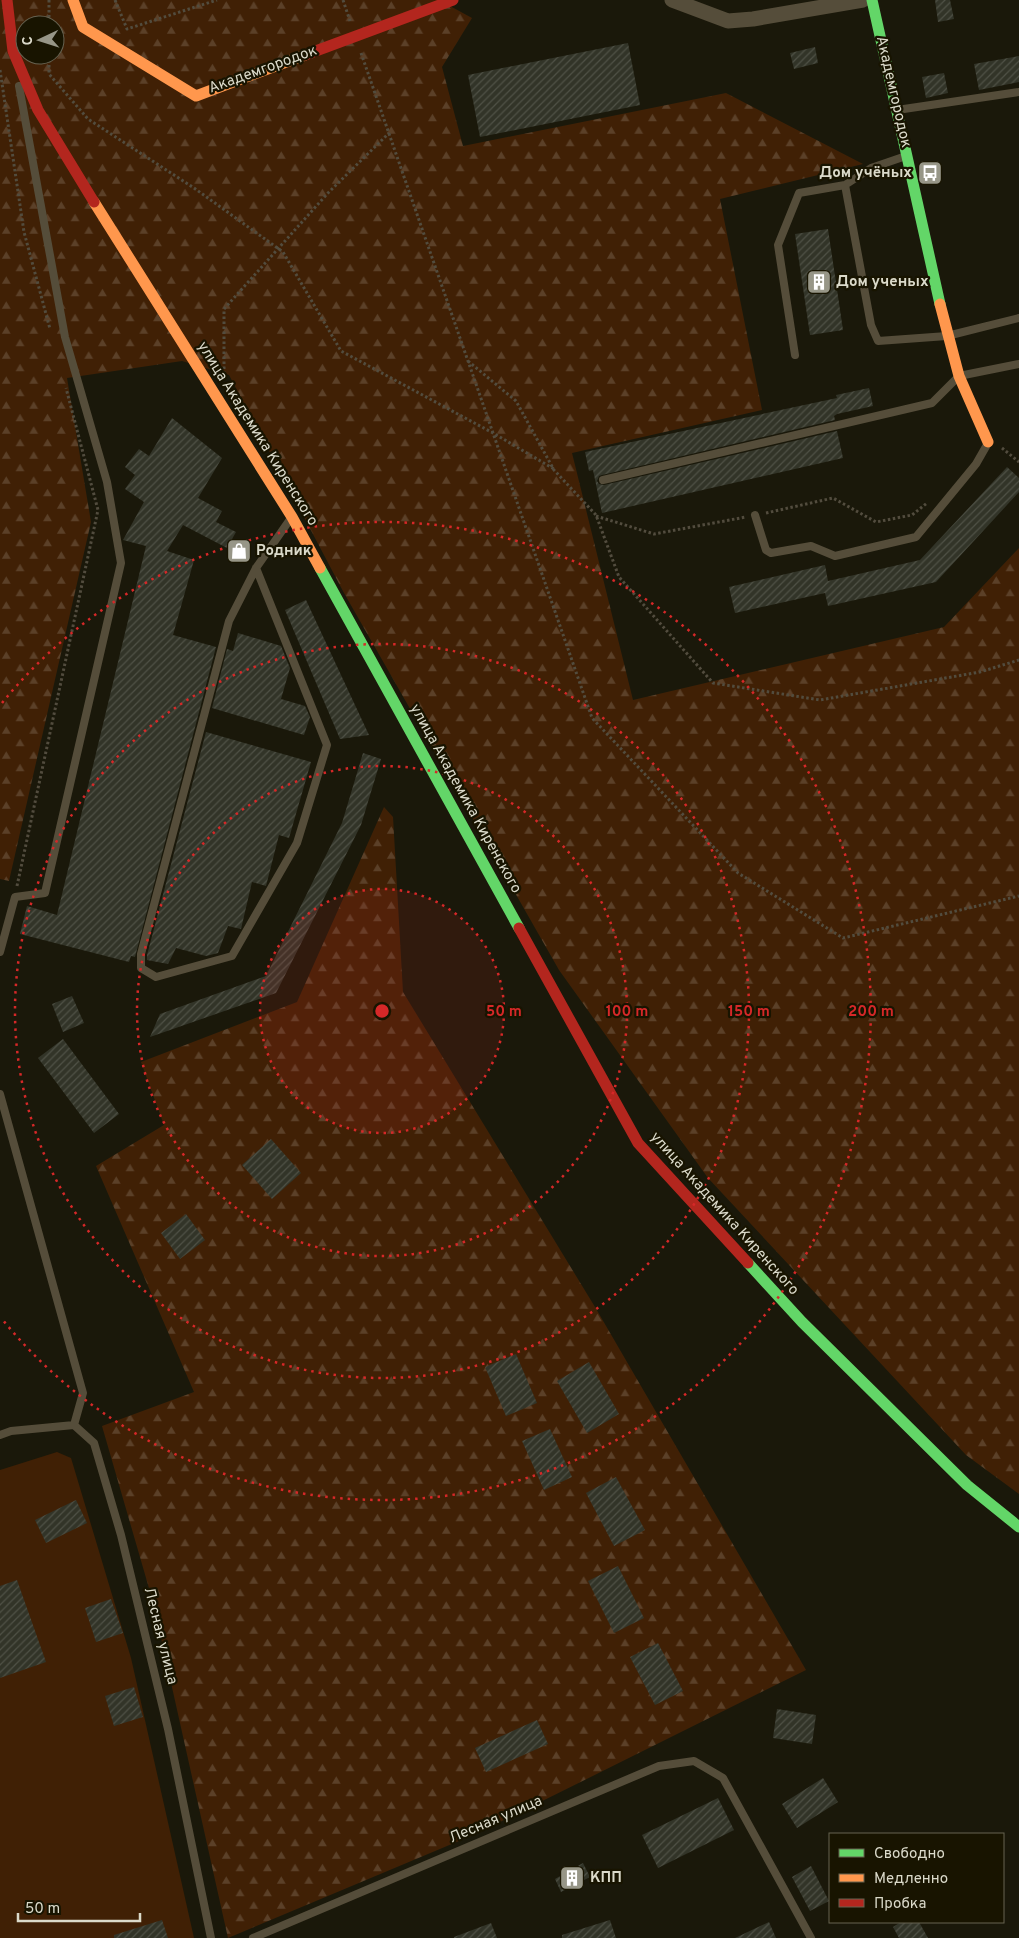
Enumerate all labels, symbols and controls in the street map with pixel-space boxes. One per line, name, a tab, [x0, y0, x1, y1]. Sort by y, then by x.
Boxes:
north arrow	[15, 15, 65, 65]
street label: Академгородок	[871, 34, 915, 150]
text: С	[20, 36, 37, 46]
street label: Академгородок	[206, 42, 320, 98]
bus stop icon: Дом учёных	[917, 160, 943, 186]
place label: Дом учёных	[819, 164, 912, 183]
building icon: Дом ученых	[806, 269, 832, 295]
place label: Дом ученых	[836, 273, 929, 292]
street label: улица Академика Киренского	[192, 338, 322, 530]
shop icon: Родник	[226, 538, 252, 564]
place label: Родник	[256, 542, 312, 561]
street label: улица Академика Киренского	[405, 701, 525, 897]
centre of rings	[373, 1002, 391, 1020]
text: 50 m	[486, 1003, 522, 1022]
text: 100 m	[606, 1003, 648, 1022]
text: 150 m	[728, 1003, 770, 1022]
text: 200 m	[848, 1003, 894, 1022]
street label: улица Академика Киренского	[645, 1128, 803, 1300]
street label: Лесная улица	[139, 1585, 181, 1687]
street label: Лесная улица	[447, 1792, 545, 1848]
legend	[829, 1833, 1004, 1923]
text: Свободно	[874, 1845, 945, 1864]
building icon: КПП	[559, 1865, 585, 1891]
place label: КПП	[590, 1869, 622, 1888]
text: Медленно	[874, 1870, 948, 1889]
scale bar	[18, 1890, 140, 1922]
text: Пробка	[874, 1895, 926, 1914]
text: 50 m	[25, 1900, 60, 1919]

